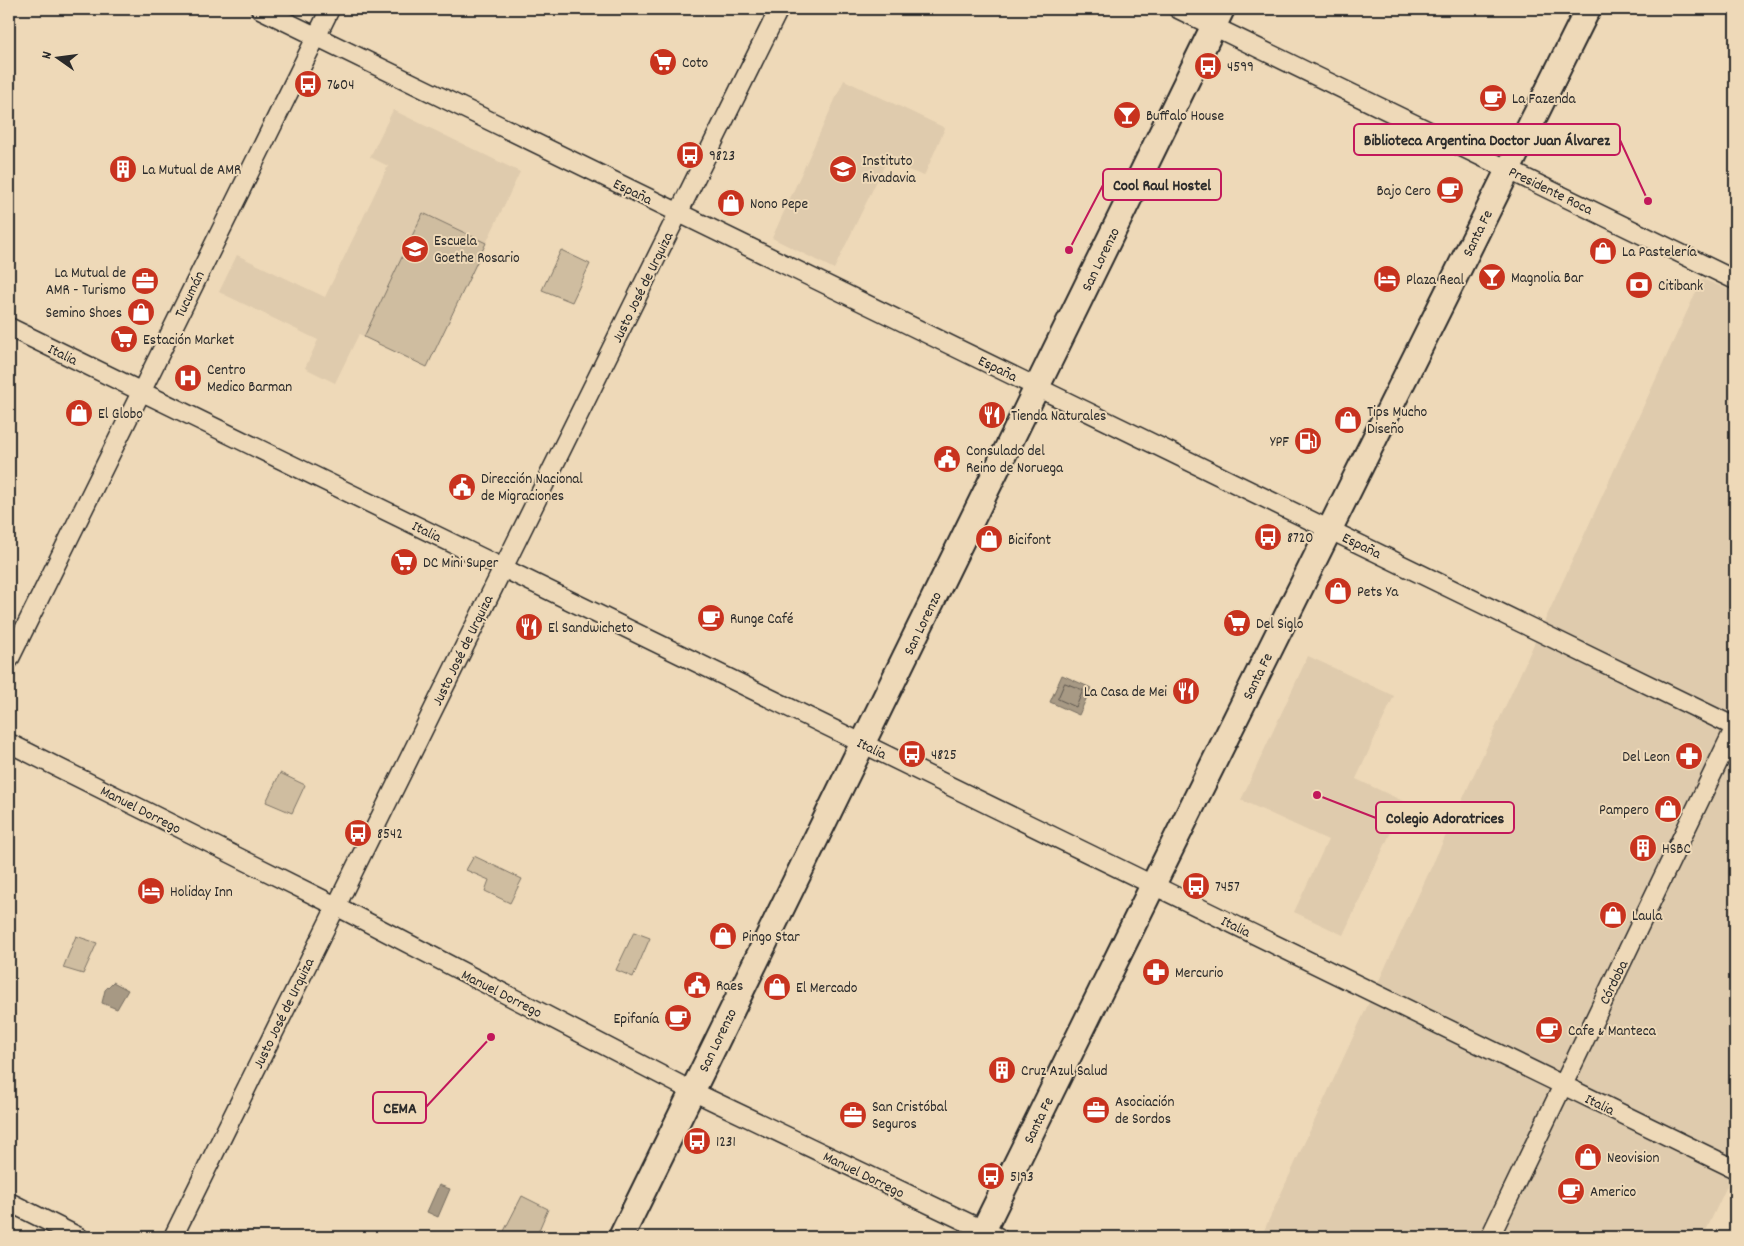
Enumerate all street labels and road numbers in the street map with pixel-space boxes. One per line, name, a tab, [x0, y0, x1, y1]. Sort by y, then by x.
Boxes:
street label: Presidente Roca	[1504, 162, 1597, 222]
street label: España	[609, 174, 656, 212]
street label: Santa Fe	[1458, 206, 1500, 261]
street label: San Lorenzo	[1077, 224, 1127, 295]
street label: Justo José de Urquiza	[607, 228, 681, 347]
street label: Tucumán	[170, 268, 212, 322]
street label: Italia	[44, 339, 82, 373]
street label: España	[974, 351, 1021, 389]
street label: Italia	[408, 516, 446, 550]
street label: España	[1338, 528, 1385, 566]
street label: San Lorenzo	[899, 588, 949, 659]
street label: Justo José de Urquiza	[427, 591, 501, 710]
street label: Santa Fe	[1238, 649, 1280, 704]
street label: Italia	[853, 733, 891, 767]
street label: Manuel Dorrego	[96, 781, 185, 841]
street label: Italia	[1217, 911, 1255, 945]
street label: Justo José de Urquiza	[248, 954, 322, 1073]
street label: Córdoba	[1595, 956, 1635, 1009]
street label: Manuel Dorrego	[457, 965, 546, 1025]
street label: San Lorenzo	[694, 1005, 744, 1076]
street label: Italia	[1581, 1089, 1619, 1123]
street label: Santa Fe	[1019, 1093, 1061, 1148]
street label: Manuel Dorrego	[819, 1147, 908, 1205]

